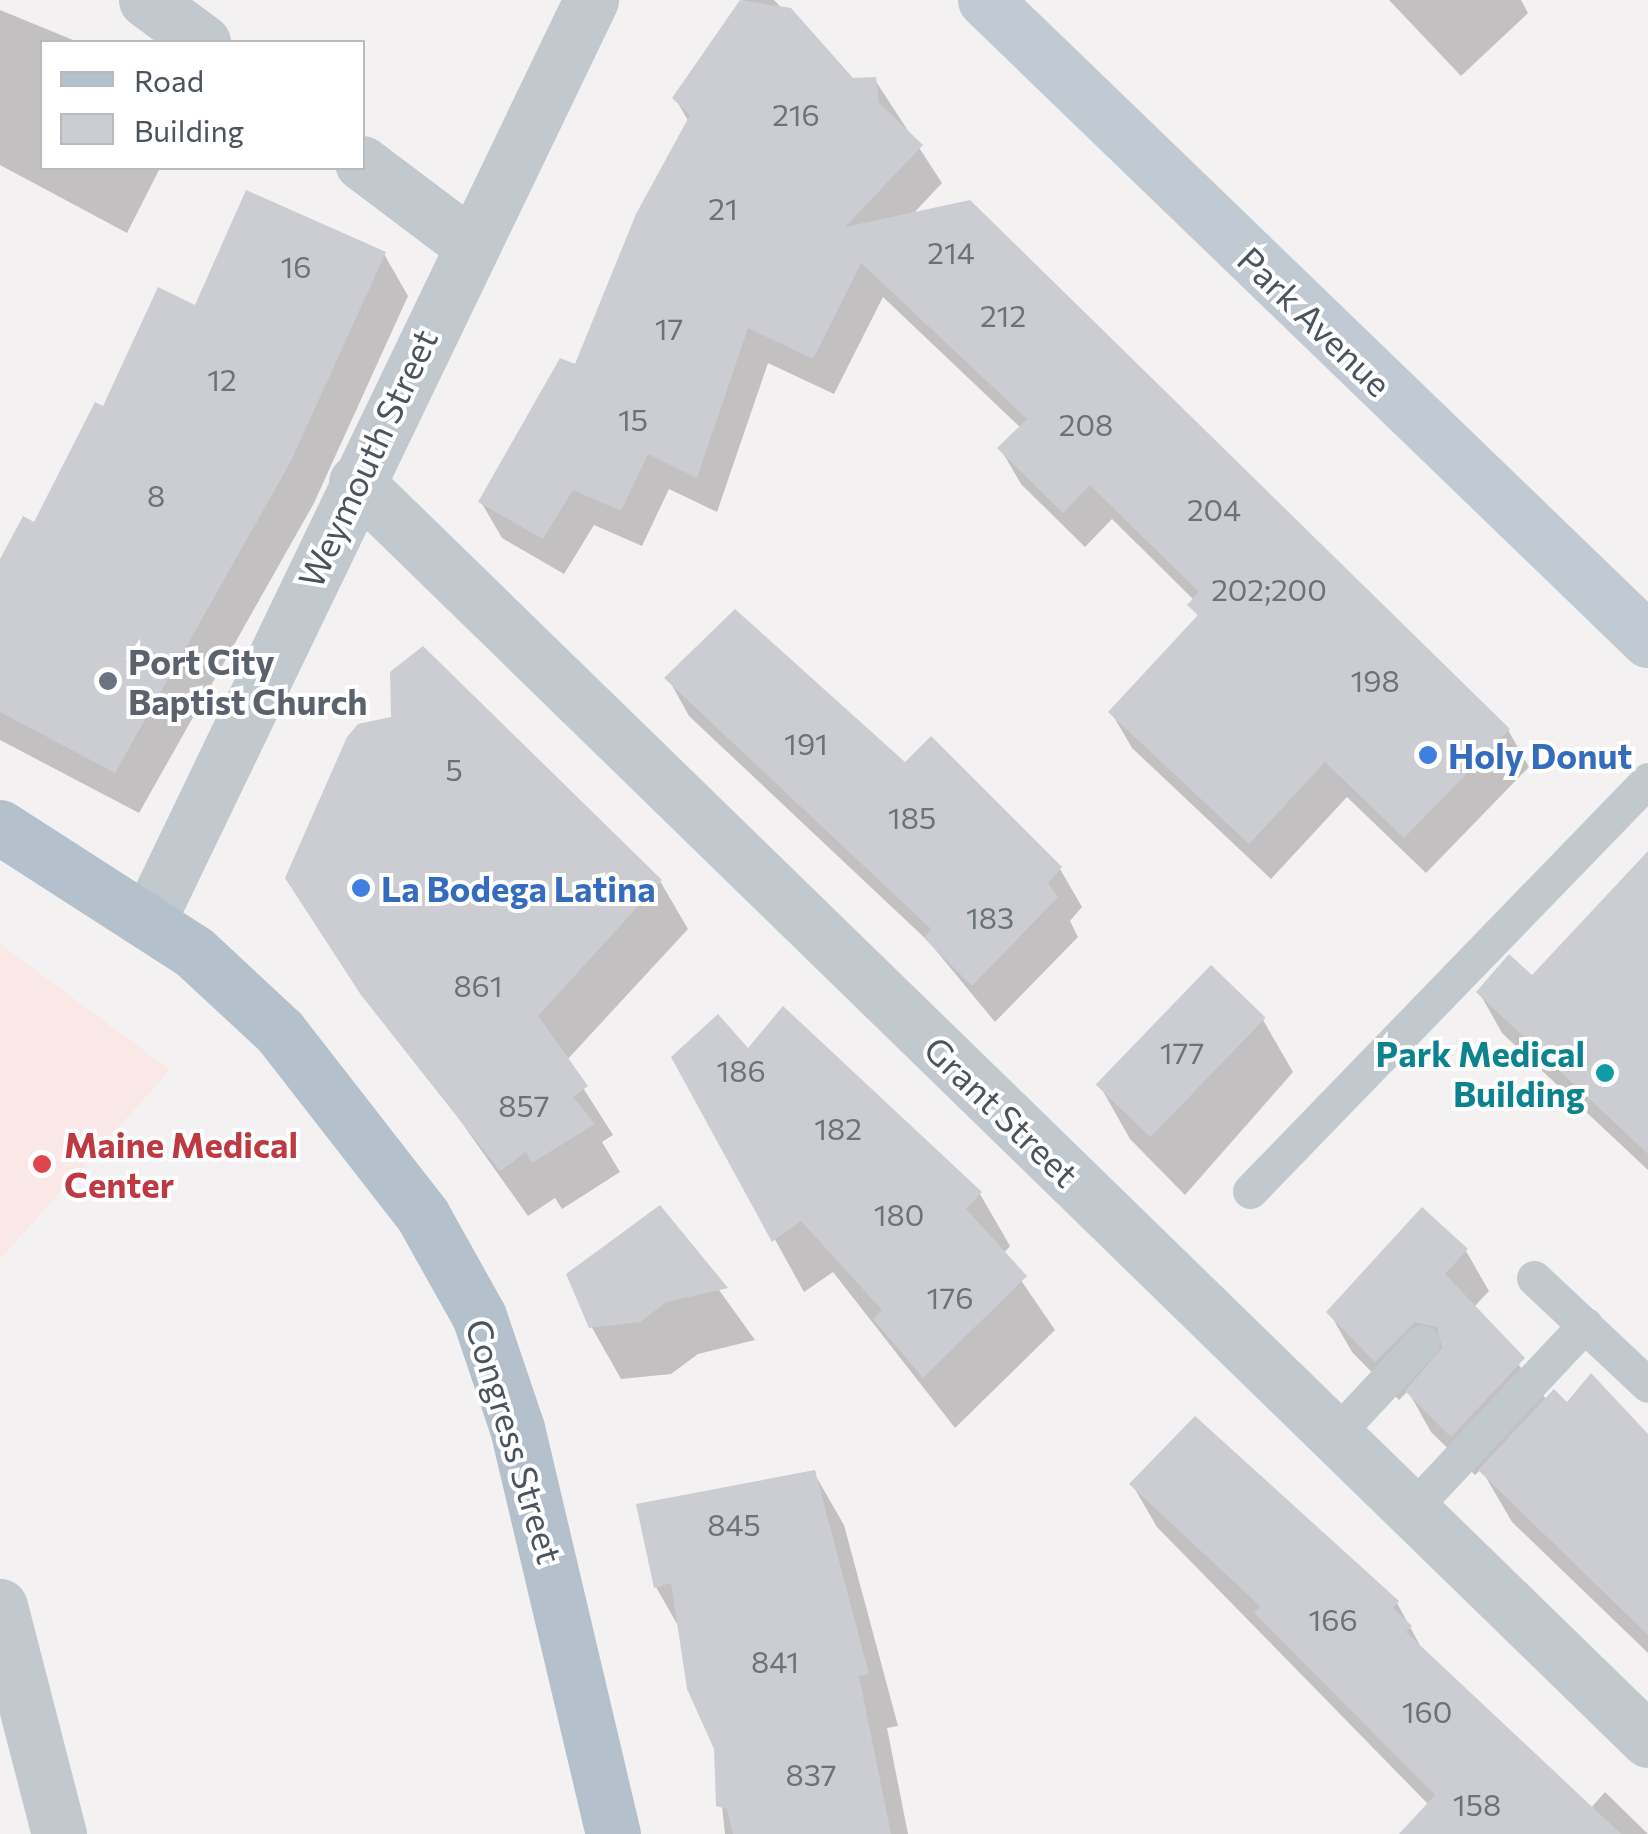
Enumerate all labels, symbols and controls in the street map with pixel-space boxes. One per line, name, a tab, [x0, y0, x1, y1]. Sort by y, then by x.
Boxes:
legend	[40, 40, 365, 170]
text: Road	[134, 61, 204, 98]
house number: 216	[772, 96, 820, 132]
text: Building	[134, 111, 244, 148]
house number: 21	[708, 190, 738, 226]
house number: 214	[927, 234, 975, 270]
street label: Park Avenue	[1230, 238, 1400, 404]
house number: 16	[280, 248, 312, 284]
house number: 212	[980, 297, 1026, 333]
house number: 17	[655, 310, 683, 346]
street label: Weymouth Street	[289, 322, 445, 594]
house number: 12	[207, 361, 237, 397]
house number: 15	[618, 401, 648, 437]
house number: 208	[1059, 406, 1113, 442]
house number: 8	[147, 477, 165, 513]
house number: 204	[1187, 491, 1241, 527]
house number: 202;200	[1211, 571, 1327, 607]
place label: Port City Baptist Church	[128, 640, 368, 722]
house number: 198	[1350, 662, 1400, 698]
marker: Port City Baptist Church	[97, 670, 119, 692]
house number: 191	[784, 725, 828, 761]
place label: Holy Donut	[1448, 734, 1632, 776]
marker: Holy Donut	[1417, 744, 1439, 766]
house number: 5	[445, 751, 463, 787]
house number: 185	[888, 799, 936, 835]
place label: La Bodega Latina	[381, 867, 656, 909]
marker: La Bodega Latina	[350, 877, 372, 899]
house number: 183	[966, 899, 1014, 935]
house number: 861	[453, 967, 503, 1003]
street label: Grant Street	[916, 1027, 1088, 1195]
place label: Park Medical Building	[1376, 1032, 1585, 1114]
house number: 177	[1160, 1034, 1204, 1070]
house number: 186	[716, 1052, 766, 1088]
marker: Park Medical Building	[1594, 1062, 1616, 1084]
house number: 857	[498, 1087, 550, 1123]
house number: 182	[814, 1110, 862, 1146]
place label: Maine Medical Center	[64, 1123, 298, 1205]
marker: Maine Medical Center	[29, 1151, 55, 1177]
house number: 180	[874, 1196, 924, 1232]
house number: 176	[927, 1279, 973, 1315]
street label: Congress Street	[458, 1314, 572, 1568]
house number: 845	[707, 1506, 761, 1542]
house number: 166	[1308, 1601, 1358, 1637]
house number: 841	[751, 1643, 799, 1679]
house number: 160	[1402, 1693, 1452, 1729]
house number: 837	[786, 1756, 836, 1792]
house number: 158	[1453, 1786, 1501, 1822]

